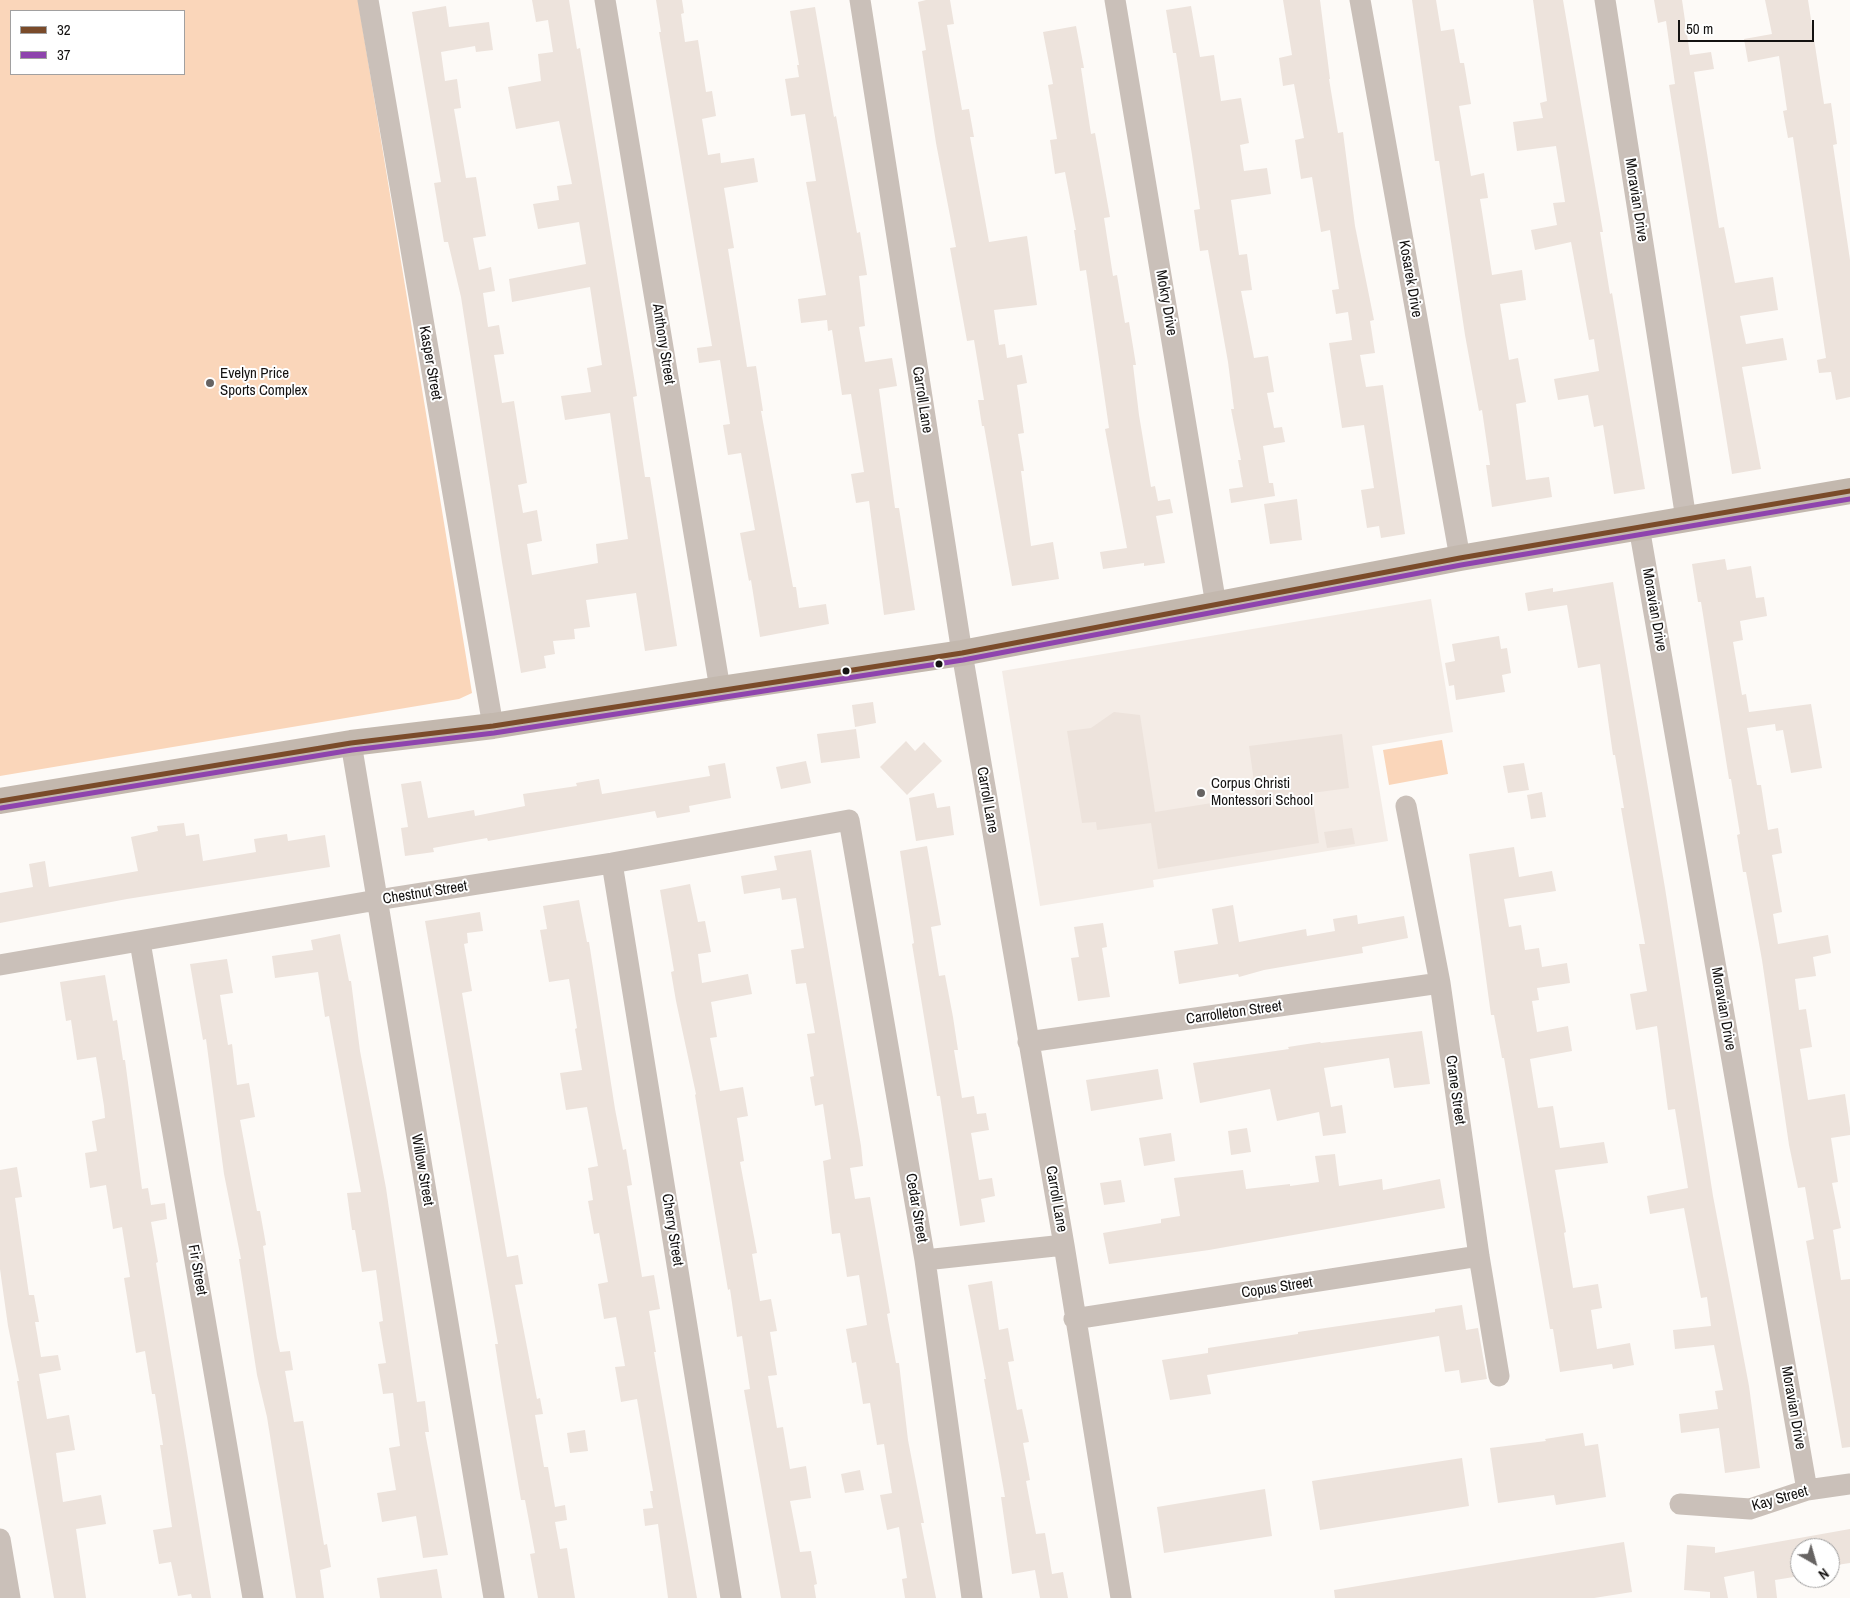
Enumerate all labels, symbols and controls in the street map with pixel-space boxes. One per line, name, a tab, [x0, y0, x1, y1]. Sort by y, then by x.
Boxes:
legend	[10, 10, 185, 75]
scale bar	[1680, 10, 1816, 42]
text: 50 m	[1686, 18, 1713, 39]
text: 32	[57, 19, 71, 40]
text: 37	[57, 44, 71, 65]
street label: Moravian Drive	[1621, 157, 1651, 243]
street label: Kosarek Drive	[1394, 239, 1426, 319]
street label: Mokry Drive	[1151, 269, 1181, 337]
street label: Anthony Street	[648, 302, 678, 386]
street label: Kasper Street	[415, 324, 445, 402]
place label: Evelyn Price Sports Complex	[220, 365, 307, 400]
street label: Carroll Lane	[908, 366, 936, 434]
marker: Evelyn Price Sports Complex	[204, 377, 216, 389]
street label: Moravian Drive	[1638, 567, 1670, 653]
unlabelled marker	[934, 659, 944, 669]
unlabelled marker	[841, 666, 851, 676]
street label: Carroll Lane	[972, 765, 1002, 835]
place label: Corpus Christi Montessori School	[1211, 775, 1313, 810]
marker: Corpus Christi Montessori School	[1195, 787, 1207, 799]
street label: Chestnut Street	[381, 877, 469, 909]
street label: Moravian Drive	[1707, 966, 1739, 1052]
street label: Carrolleton Street	[1185, 997, 1283, 1029]
street label: Crane Street	[1441, 1054, 1469, 1126]
street label: Willow Street	[407, 1133, 437, 1207]
street label: Carroll Lane	[1041, 1164, 1071, 1234]
street label: Cedar Street	[901, 1172, 931, 1244]
street label: Cherry Street	[657, 1192, 687, 1268]
street label: Fir Street	[184, 1243, 210, 1297]
street label: Copus Street	[1240, 1273, 1314, 1303]
street label: Moravian Drive	[1777, 1365, 1809, 1451]
street label: Kay Street	[1750, 1482, 1810, 1516]
north arrow	[1790, 1538, 1840, 1588]
text: N	[1815, 1564, 1832, 1584]

